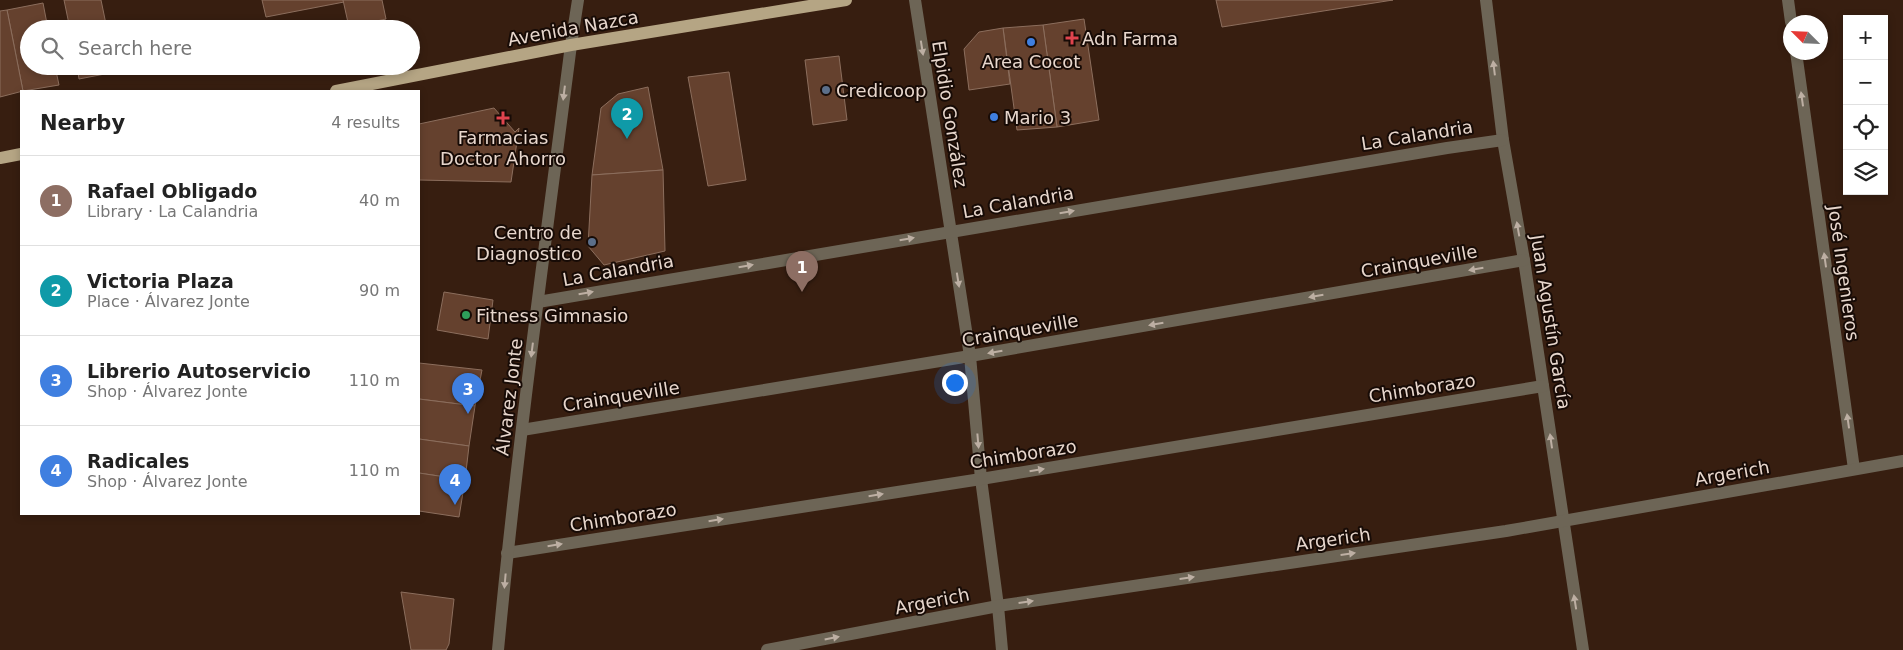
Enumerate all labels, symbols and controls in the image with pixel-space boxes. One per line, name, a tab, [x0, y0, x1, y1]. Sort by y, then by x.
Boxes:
street label: Avenida Nazca	[506, 6, 640, 50]
north arrow	[1783, 15, 1828, 60]
map controls	[1843, 15, 1888, 195]
button: +	[1843, 15, 1888, 60]
search box	[20, 20, 420, 75]
place label: Adn Farma	[1082, 28, 1178, 49]
marker: Adn Farma	[1066, 32, 1078, 44]
icon: search	[38, 34, 66, 62]
marker: Area Cocot	[1025, 36, 1037, 48]
text: Search here	[78, 37, 192, 59]
street label: Elpidio González	[928, 39, 972, 189]
one-way arrow	[919, 41, 927, 57]
place label: Area Cocot	[982, 51, 1080, 72]
one-way arrow	[1490, 60, 1498, 76]
button: −	[1843, 60, 1888, 105]
place label: Credicoop	[836, 80, 926, 101]
marker: Credicoop	[820, 84, 832, 96]
one-way arrow	[560, 85, 568, 101]
one-way arrow	[1798, 90, 1806, 106]
pin: 2	[611, 98, 643, 139]
button: locate	[1843, 105, 1888, 150]
place label: Mario 3	[1004, 107, 1071, 128]
text: Nearby	[40, 111, 125, 135]
marker: Mario 3	[988, 111, 1000, 123]
marker: Farmacias Doctor Ahorro	[497, 112, 509, 124]
text: 4 results	[331, 113, 400, 132]
street label: La Calandria	[1360, 116, 1474, 154]
place label: Farmacias Doctor Ahorro	[440, 127, 566, 169]
button: layers	[1843, 150, 1888, 195]
text: Rafael Obligado	[87, 180, 257, 202]
street label: La Calandria	[961, 182, 1075, 222]
text: 1	[50, 191, 62, 210]
text: 40 m	[359, 191, 400, 210]
text: Library · La Calandria	[87, 202, 258, 221]
street label: José Ingenieros	[1824, 203, 1864, 342]
one-way arrow	[1059, 207, 1075, 215]
one-way arrow	[1514, 220, 1522, 236]
place label: Centro de Diagnostico	[476, 222, 582, 264]
street label: Juan Agustín García	[1527, 232, 1575, 411]
one-way arrow	[899, 235, 915, 243]
marker: Centro de Diagnostico	[586, 236, 598, 248]
street label: Crainqueville	[1359, 240, 1479, 282]
street label: La Calandria	[561, 250, 675, 290]
pin: 1	[786, 251, 818, 292]
one-way arrow	[1821, 251, 1829, 267]
one-way arrow	[739, 262, 755, 270]
one-way arrow	[1467, 265, 1483, 273]
text: Victoria Plaza	[87, 270, 234, 292]
one-way arrow	[954, 272, 962, 288]
text: 2	[50, 281, 62, 300]
text: 90 m	[359, 281, 400, 300]
one-way arrow	[578, 289, 594, 297]
text: Place · Álvarez Jonte	[87, 292, 250, 311]
one-way arrow	[1307, 293, 1323, 301]
place label: Fitness Gimnasio	[476, 305, 628, 326]
marker: Fitness Gimnasio	[460, 309, 472, 321]
street label: Crainqueville	[960, 309, 1080, 351]
one-way arrow	[1147, 321, 1163, 329]
street label: Álvarez Jonte	[491, 337, 527, 457]
one-way arrow	[528, 342, 536, 358]
one-way arrow	[987, 348, 1003, 356]
text: Librerio Autoservicio	[87, 360, 311, 382]
street label: Chimborazo	[1367, 369, 1477, 407]
your location	[942, 370, 968, 396]
text: 3	[50, 371, 62, 390]
text: 110 m	[349, 371, 400, 390]
pin: 3	[452, 373, 484, 414]
street label: Crainqueville	[561, 376, 681, 416]
text: Shop · Álvarez Jonte	[87, 382, 247, 401]
one-way arrow	[1843, 412, 1851, 428]
one-way arrow	[974, 433, 982, 449]
one-way arrow	[1547, 433, 1555, 449]
street label: Chimborazo	[968, 435, 1078, 473]
text: Radicales	[87, 450, 189, 472]
street label: Argerich	[1693, 456, 1771, 490]
text: 4	[50, 461, 62, 480]
text: 110 m	[349, 461, 400, 480]
pin: 4	[439, 464, 471, 505]
one-way arrow	[1029, 466, 1045, 474]
text: Shop · Álvarez Jonte	[87, 472, 247, 491]
one-way arrow	[869, 491, 885, 499]
street label: Chimborazo	[568, 498, 678, 536]
one-way arrow	[708, 516, 724, 524]
street label: Argerich	[1294, 523, 1372, 555]
one-way arrow	[548, 541, 564, 549]
one-way arrow	[1340, 550, 1356, 558]
one-way arrow	[500, 573, 508, 589]
one-way arrow	[1179, 574, 1195, 582]
street label: Argerich	[893, 583, 971, 619]
one-way arrow	[1571, 594, 1579, 610]
one-way arrow	[1019, 597, 1035, 605]
one-way arrow	[825, 633, 841, 641]

